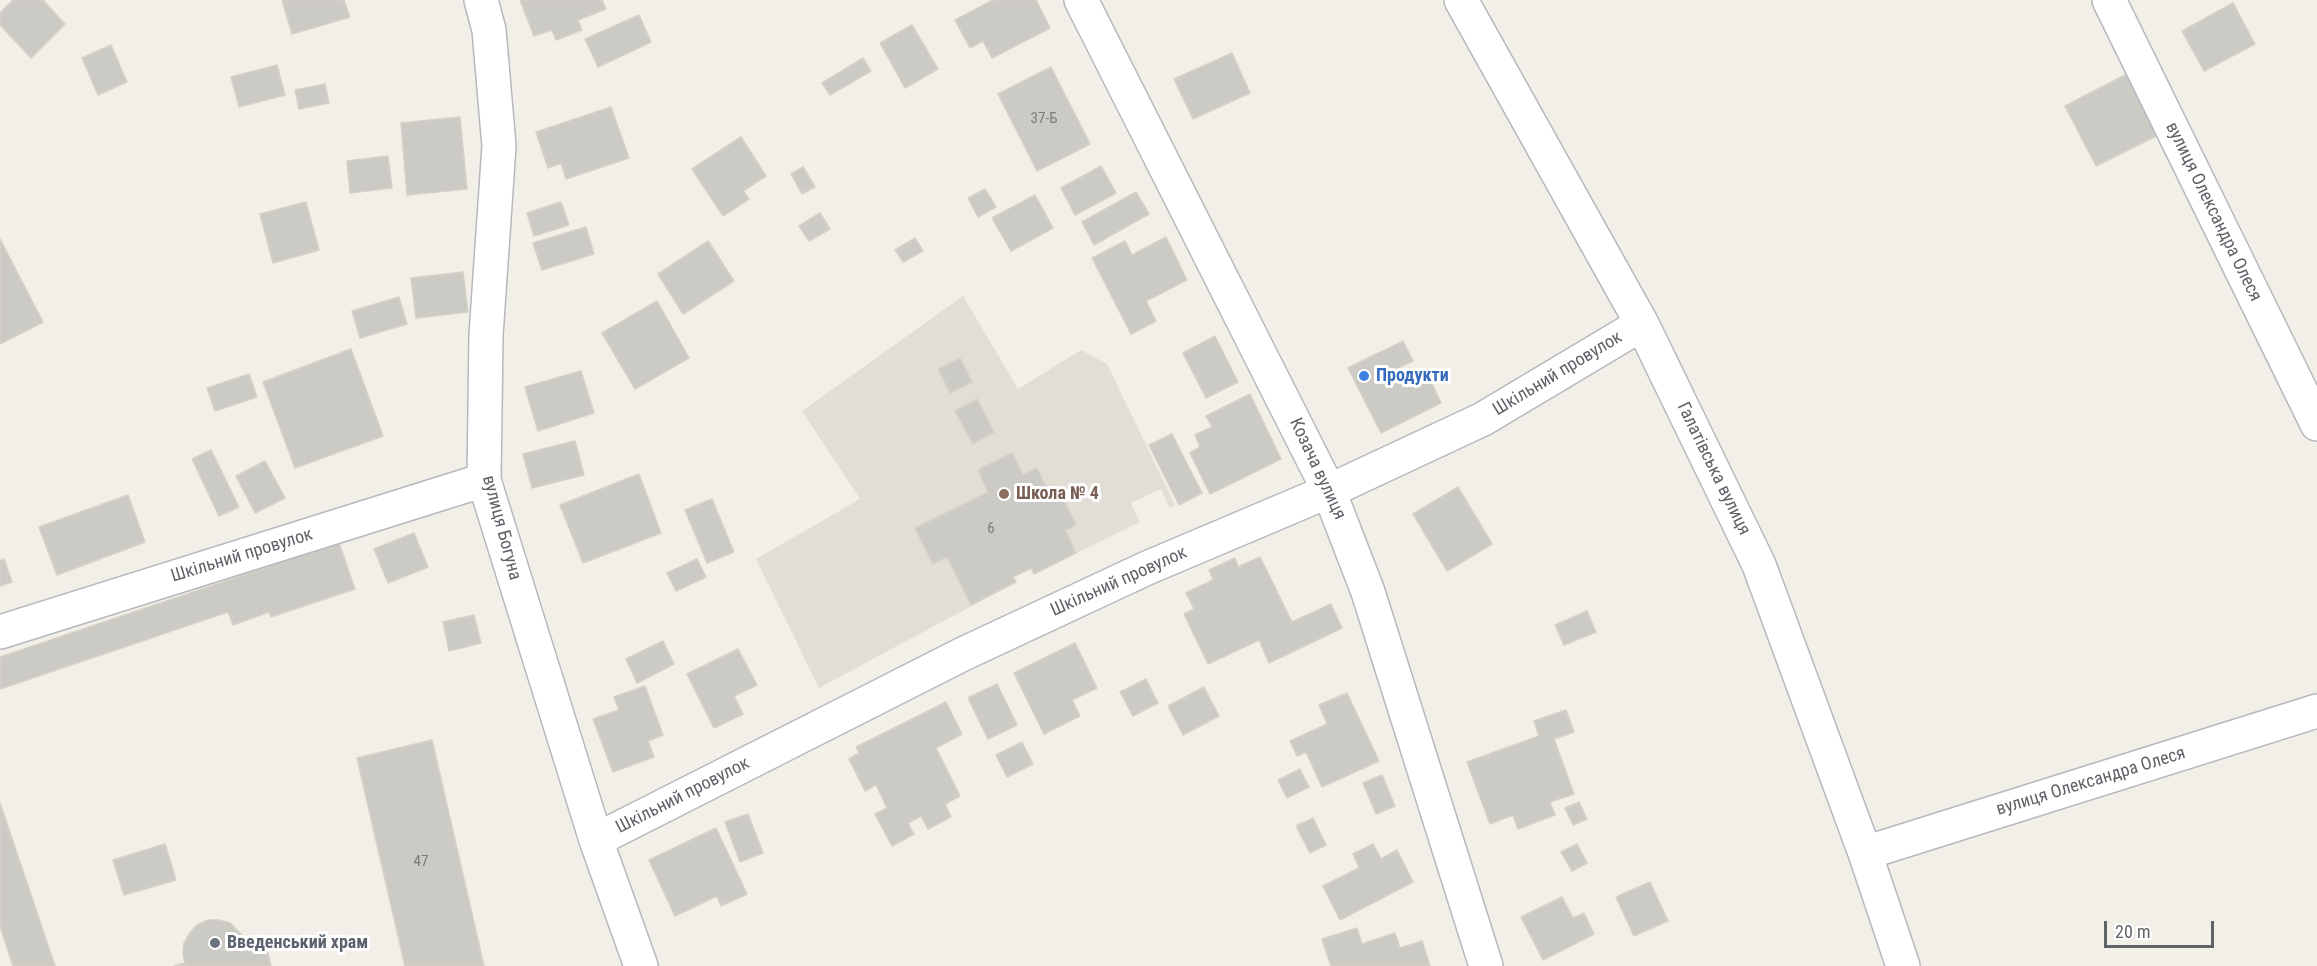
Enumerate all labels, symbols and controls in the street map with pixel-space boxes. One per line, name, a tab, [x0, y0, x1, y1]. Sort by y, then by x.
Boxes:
house number: 37-Б	[1031, 110, 1057, 128]
street label: вулиця Олександра Олеся	[2160, 119, 2266, 305]
street label: Шкільний провулок	[1489, 327, 1627, 421]
place label: Продукти	[1376, 365, 1449, 387]
marker: Продукти	[1357, 369, 1371, 383]
street label: Галатівська вулиця	[1671, 399, 1755, 539]
street label: Козача вулиця	[1284, 415, 1350, 523]
street label: вулиця Богуна	[477, 473, 525, 583]
place label: Школа № 4	[1016, 483, 1099, 505]
marker: Школа № 4	[997, 487, 1011, 501]
house number: 6	[987, 520, 995, 538]
street label: Шкільний провулок	[169, 524, 315, 588]
street label: Шкільний провулок	[1047, 542, 1191, 622]
street label: вулиця Олександра Олеся	[1994, 743, 2188, 821]
street label: Шкільний провулок	[613, 753, 753, 839]
house number: 47	[414, 853, 428, 871]
scale bar	[2107, 909, 2216, 947]
text: 20 m	[2115, 921, 2150, 942]
place label: Введенський храм	[227, 932, 368, 954]
marker: Введенський храм	[208, 936, 222, 950]

